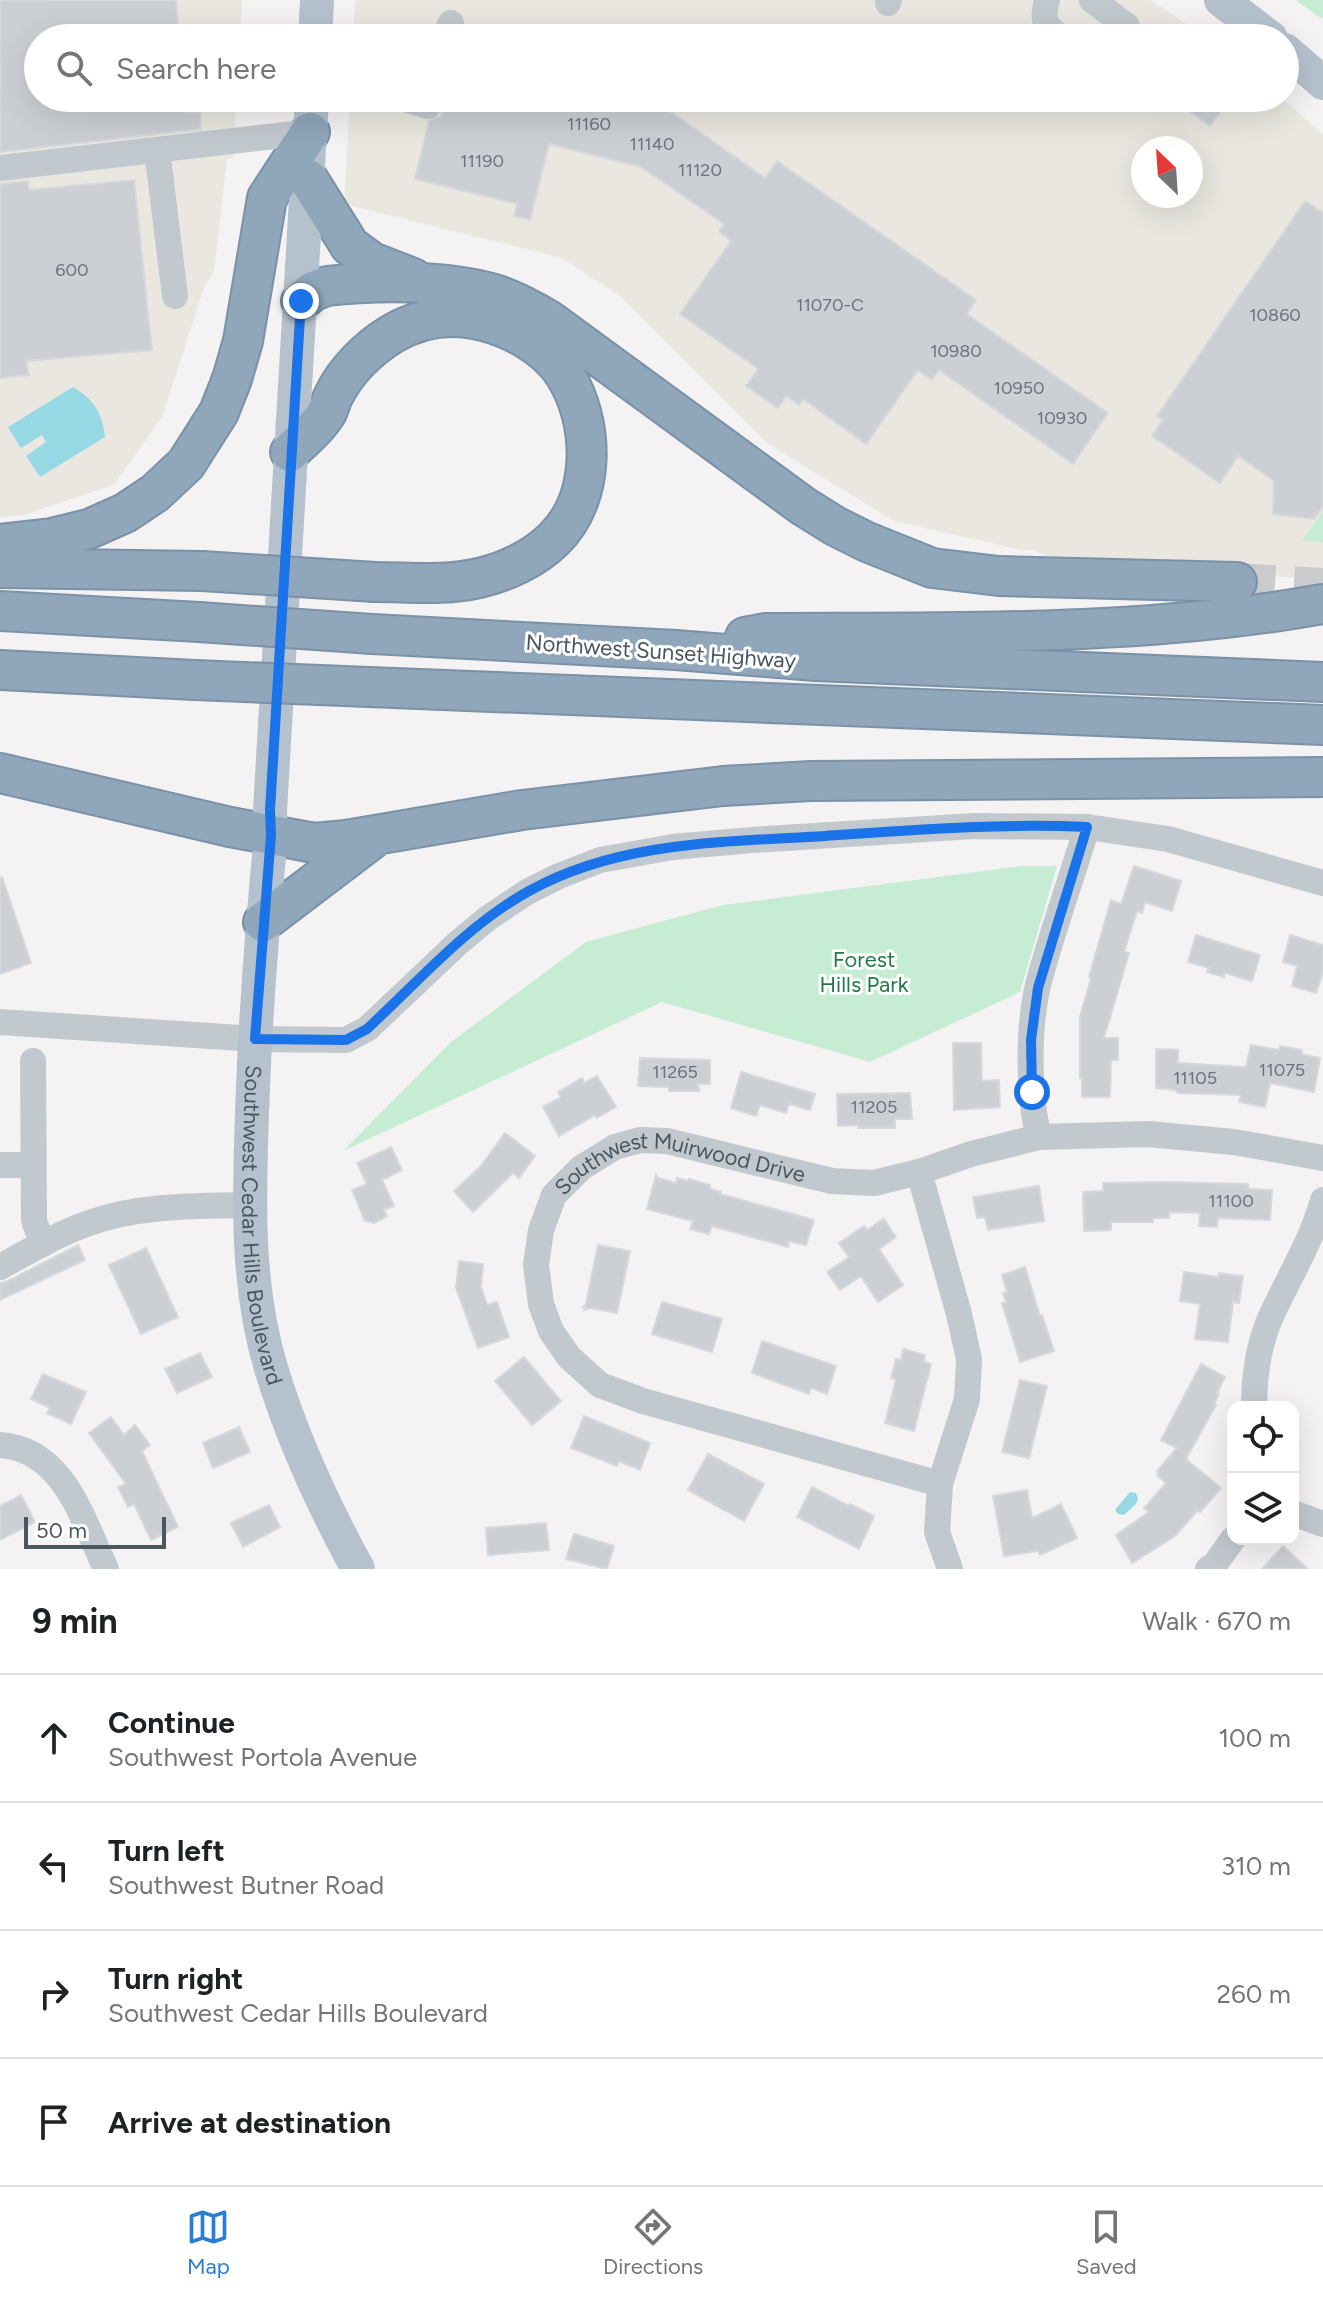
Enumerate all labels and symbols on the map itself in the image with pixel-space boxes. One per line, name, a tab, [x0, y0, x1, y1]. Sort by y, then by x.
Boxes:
house number: 11160	[567, 113, 611, 135]
house number: 11140	[629, 133, 675, 155]
north arrow	[1131, 136, 1203, 208]
house number: 11190	[460, 150, 504, 172]
house number: 11120	[678, 159, 722, 181]
house number: 600	[55, 259, 89, 281]
route end	[283, 283, 319, 319]
house number: 11070-C	[796, 294, 864, 316]
house number: 10860	[1249, 304, 1301, 326]
house number: 10980	[930, 340, 982, 362]
house number: 10950	[993, 377, 1045, 399]
house number: 10930	[1037, 407, 1087, 429]
street label: Northwest Sunset Highway	[525, 629, 797, 674]
park label: Forest Hills Park	[820, 946, 909, 998]
house number: 11075	[1259, 1059, 1305, 1081]
house number: 11265	[652, 1061, 698, 1083]
street label: Southwest Cedar Hills Boulevard	[236, 1065, 288, 1388]
house number: 11105	[1173, 1067, 1217, 1089]
route start	[1014, 1074, 1050, 1110]
house number: 11205	[851, 1096, 897, 1118]
street label: Southwest Muirwood Drive	[549, 1127, 808, 1201]
house number: 11100	[1208, 1190, 1254, 1212]
scale bar	[24, 1513, 166, 1549]

